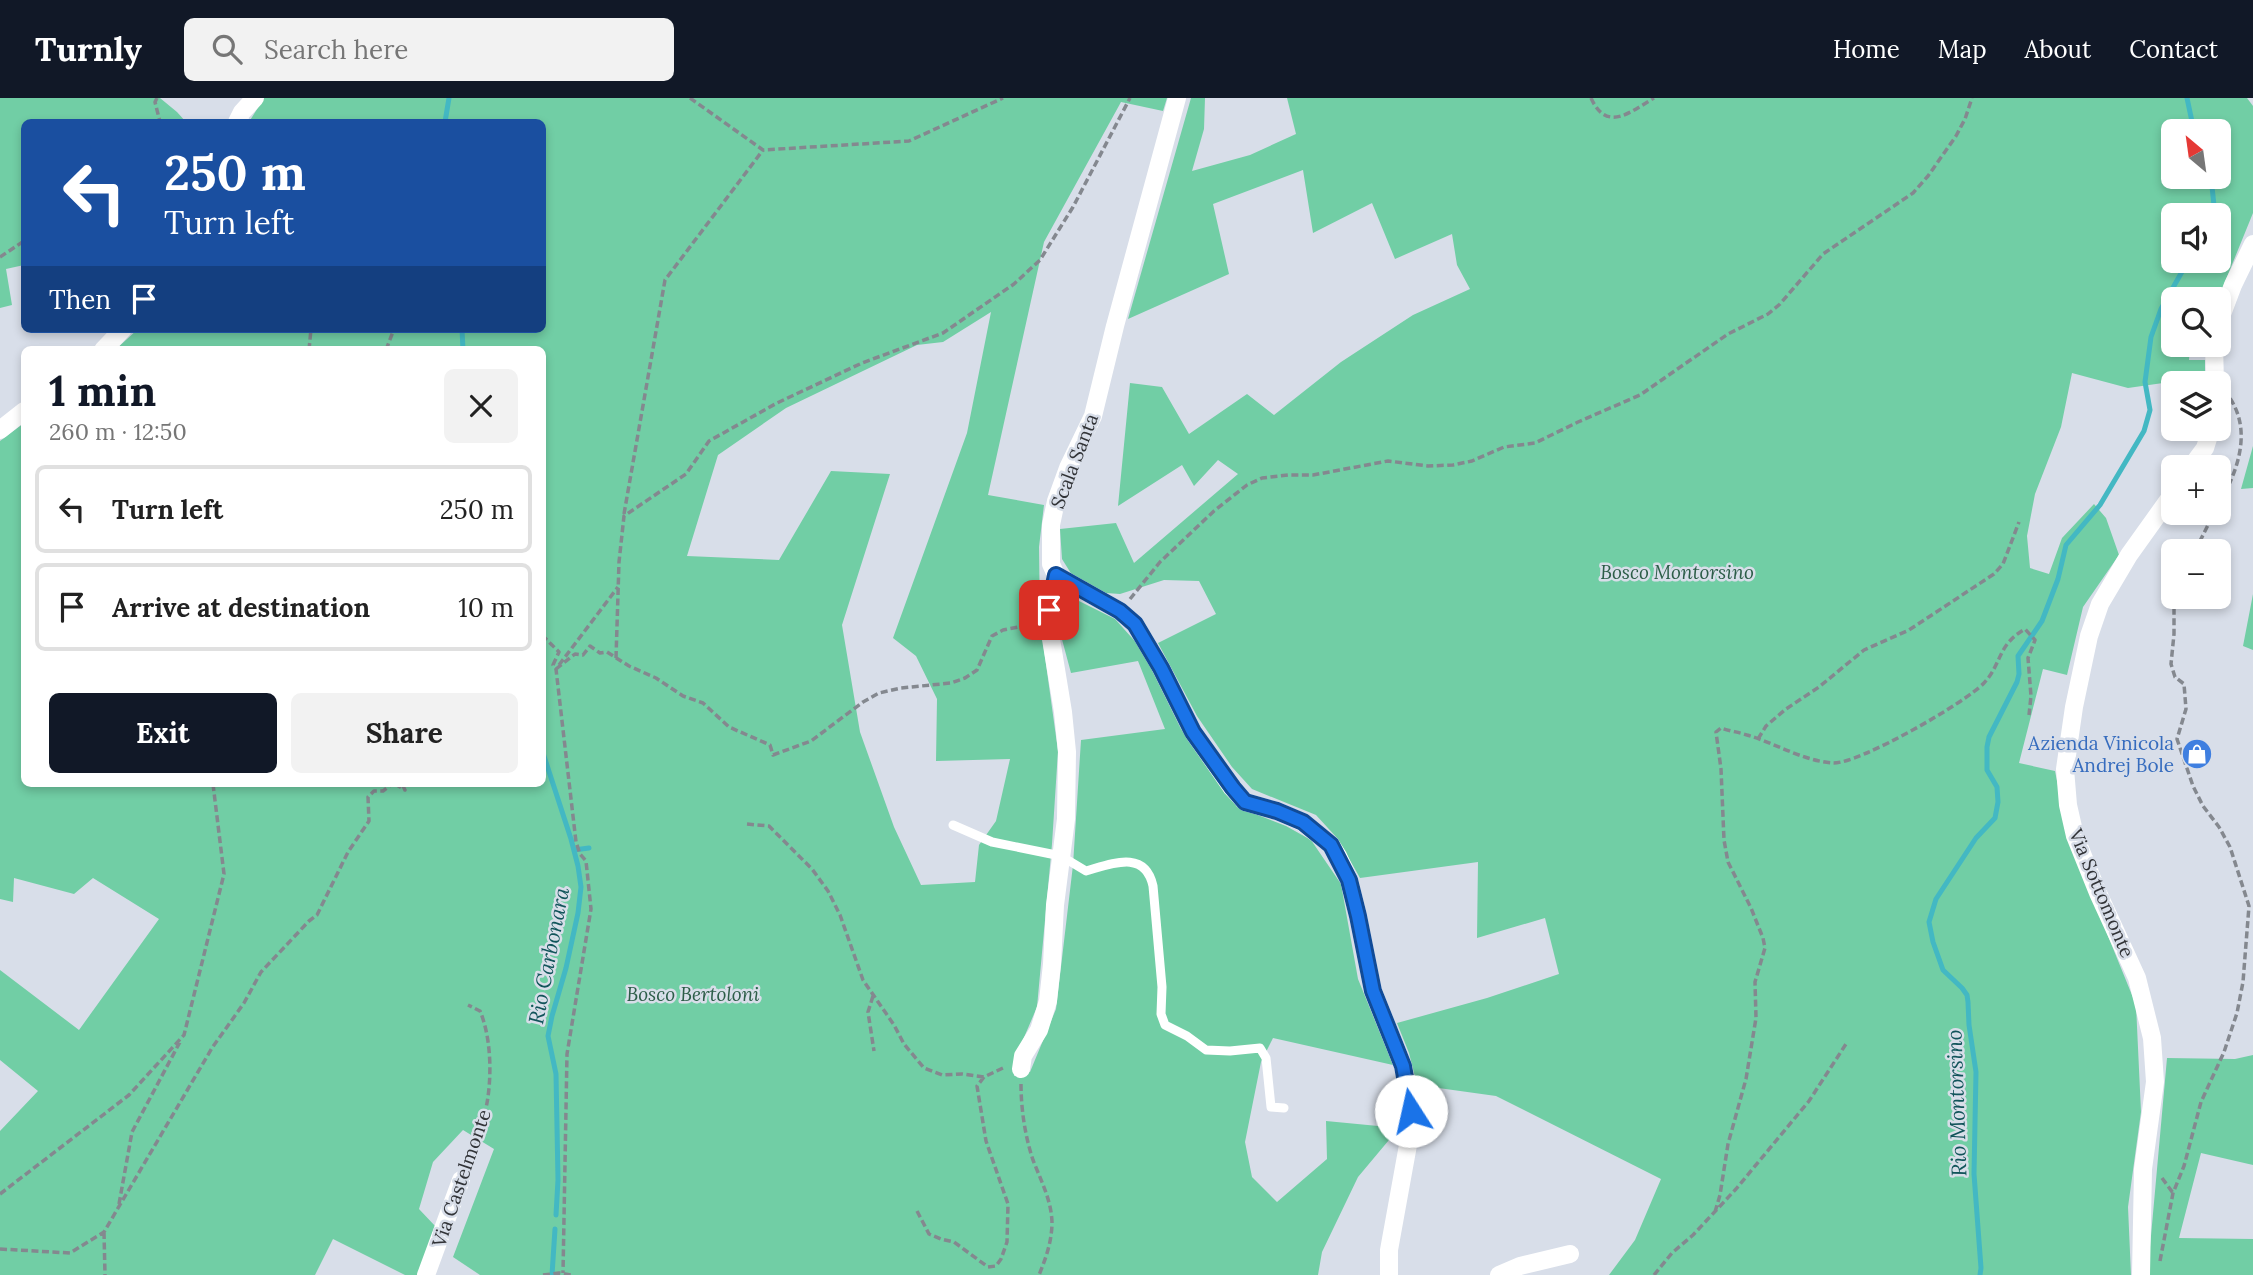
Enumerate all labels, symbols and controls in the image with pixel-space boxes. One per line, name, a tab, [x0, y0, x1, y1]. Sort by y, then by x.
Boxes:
search box	[184, 18, 674, 81]
text: Turnly	[35, 28, 142, 70]
icon: search	[208, 30, 246, 68]
text: Search here	[264, 33, 408, 66]
text: Home	[1833, 34, 1900, 65]
text: Map	[1938, 34, 1987, 65]
text: About	[2025, 34, 2091, 65]
text: Contact	[2129, 34, 2218, 65]
north arrow	[2161, 119, 2231, 189]
map controls	[2161, 119, 2231, 609]
text: 250 m	[164, 141, 306, 203]
icon: left	[49, 147, 140, 238]
text: Turn left	[164, 202, 294, 243]
button: sound	[2161, 203, 2231, 273]
icon: arrive	[125, 280, 163, 318]
text: Then	[49, 283, 111, 316]
button: search	[2161, 287, 2231, 357]
text: 1 min	[49, 364, 156, 418]
button: close	[444, 369, 518, 443]
button: layers	[2161, 371, 2231, 441]
street label: Scala Santa	[1045, 410, 1103, 512]
text: 260 m · 12:50	[49, 417, 187, 446]
button: +	[2161, 455, 2231, 525]
icon: left	[53, 490, 91, 528]
text: Turn left	[112, 493, 223, 526]
text: 250 m	[440, 493, 514, 526]
button: −	[2161, 539, 2231, 609]
park label: Bosco Montorsino	[1600, 560, 1754, 584]
pin	[1019, 580, 1079, 640]
icon: arrive	[53, 588, 91, 626]
text: Arrive at destination	[112, 591, 370, 624]
text: 10 m	[458, 591, 514, 624]
icon: arrive	[1030, 591, 1068, 629]
button: Exit	[49, 693, 277, 773]
button: Share	[291, 693, 518, 773]
place label: Azienda Vinicola Andrej Bole	[2027, 731, 2174, 777]
shop icon: Azienda Vinicola Andrej Bole	[2180, 737, 2214, 771]
street label: Via Sottomonte	[2064, 824, 2140, 961]
water label: Rio Carbonara	[522, 885, 575, 1027]
park label: Bosco Bertoloni	[626, 982, 760, 1006]
water label: Rio Montorsino	[1940, 1029, 1973, 1177]
position arrow	[1374, 1074, 1448, 1148]
street label: Via Castelmonte	[426, 1106, 496, 1251]

